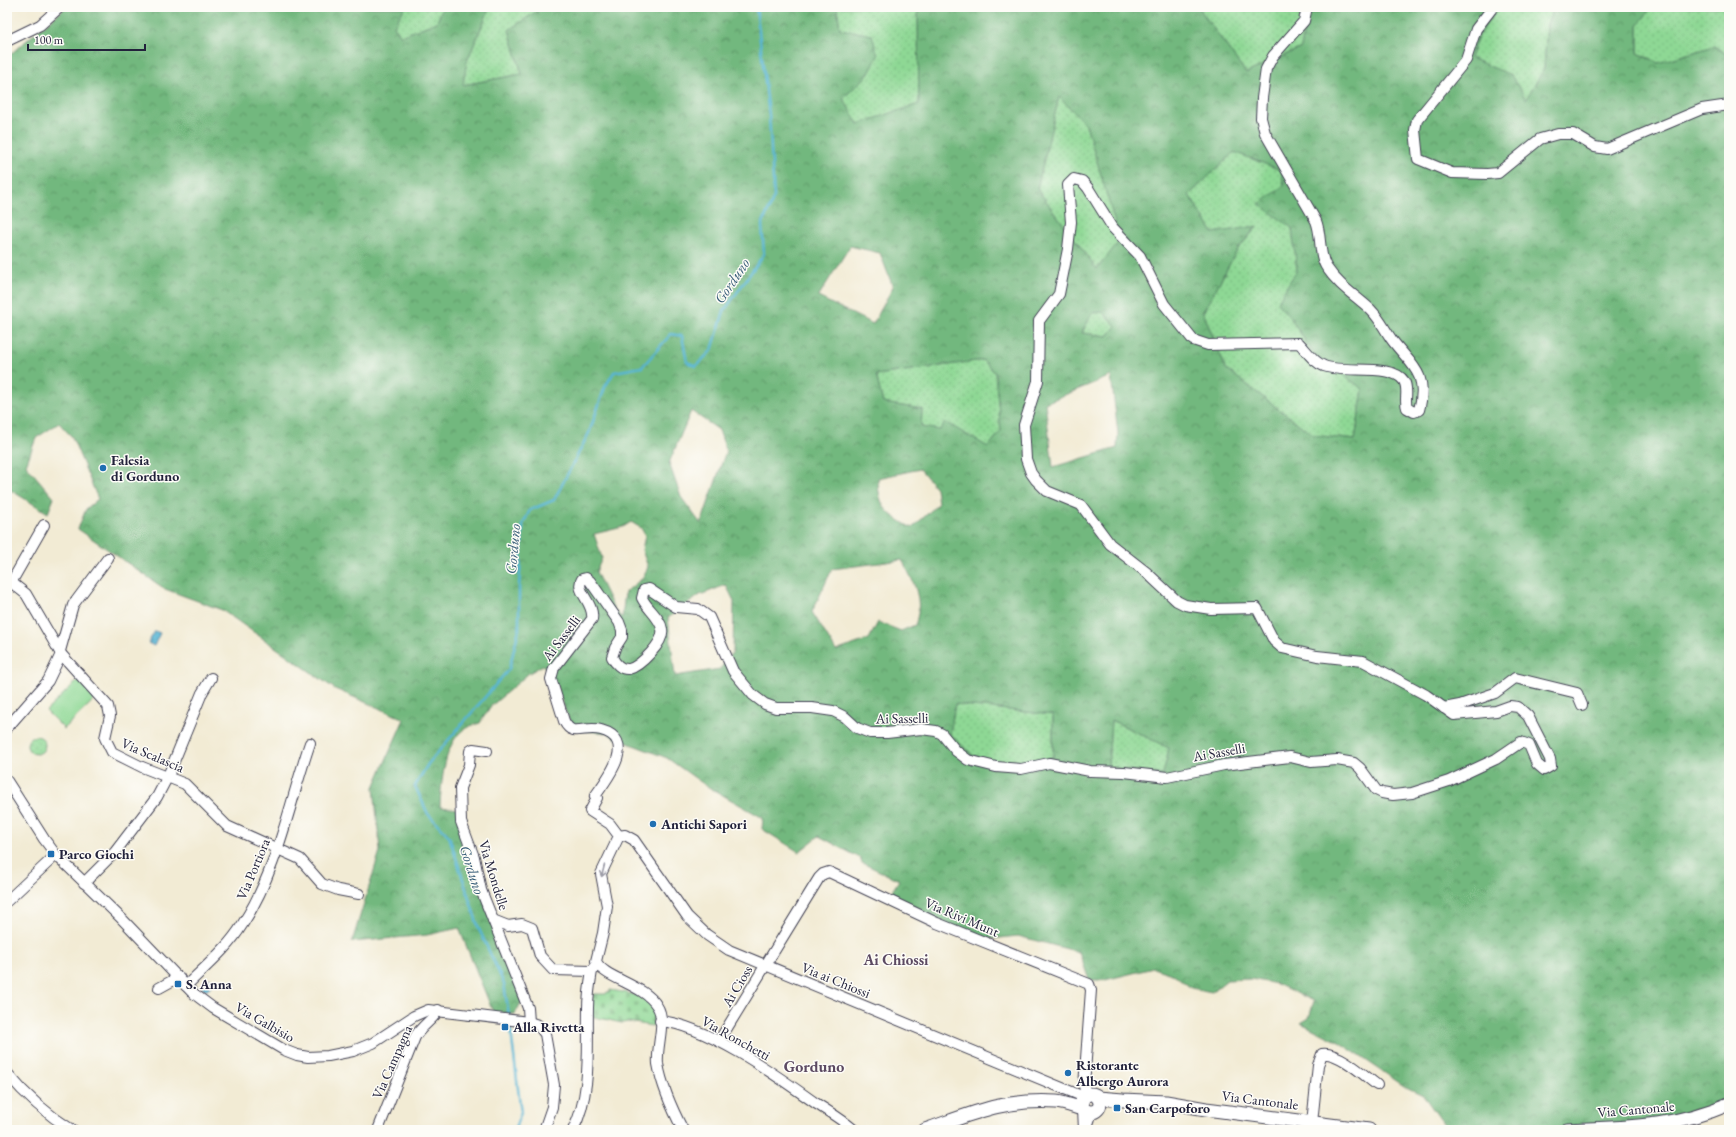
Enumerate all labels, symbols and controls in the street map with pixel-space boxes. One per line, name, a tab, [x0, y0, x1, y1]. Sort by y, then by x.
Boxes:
scale bar	[28, 26, 145, 52]
text: 100 m	[34, 32, 64, 48]
water label: Gorduno	[710, 254, 754, 307]
place label: Falesia di Gorduno	[111, 451, 179, 485]
marker: Falesia di Gorduno	[98, 463, 108, 473]
water label: Gorduno	[501, 523, 524, 575]
street label: Ai Sasselli	[537, 611, 584, 665]
street label: Ai Sasselli	[875, 709, 929, 727]
street label: Via Scalascia	[119, 734, 188, 776]
street label: Ai Sasselli	[1191, 738, 1247, 766]
place label: Antichi Sapori	[660, 815, 747, 833]
marker: Antichi Sapori	[648, 819, 658, 829]
street label: Via Portiora	[232, 835, 274, 902]
street label: Via Mondelle	[475, 838, 513, 913]
water label: Gorduno	[456, 843, 489, 897]
place label: Parco Giochi	[59, 845, 134, 863]
marker: Parco Giochi	[46, 849, 56, 859]
one-way arrow	[599, 865, 607, 878]
street label: Via Rivi Munt	[922, 893, 1002, 941]
district label: Ai Chiossi	[863, 950, 929, 969]
street label: Via ai Chiossi	[799, 958, 874, 1002]
street label: Ai Cioss	[717, 962, 757, 1011]
place label: S. Anna	[186, 975, 233, 993]
marker: S. Anna	[173, 979, 183, 989]
street label: Via Galbisio	[232, 998, 298, 1046]
street label: Via Ronchetti	[698, 1012, 774, 1065]
place label: Alla Rivetta	[512, 1018, 585, 1036]
street label: Via Campagna	[368, 1022, 416, 1102]
marker: Alla Rivetta	[500, 1022, 510, 1032]
district label: Gorduno	[784, 1056, 844, 1077]
place label: Ristorante Albergo Aurora	[1075, 1056, 1170, 1090]
marker: Ristorante Albergo Aurora	[1063, 1068, 1073, 1078]
street label: Via Cantonale	[1221, 1086, 1300, 1114]
street label: Via Cantonale	[1597, 1097, 1676, 1121]
place label: San Carpoforo	[1125, 1099, 1210, 1117]
marker: San Carpoforo	[1112, 1103, 1122, 1113]

